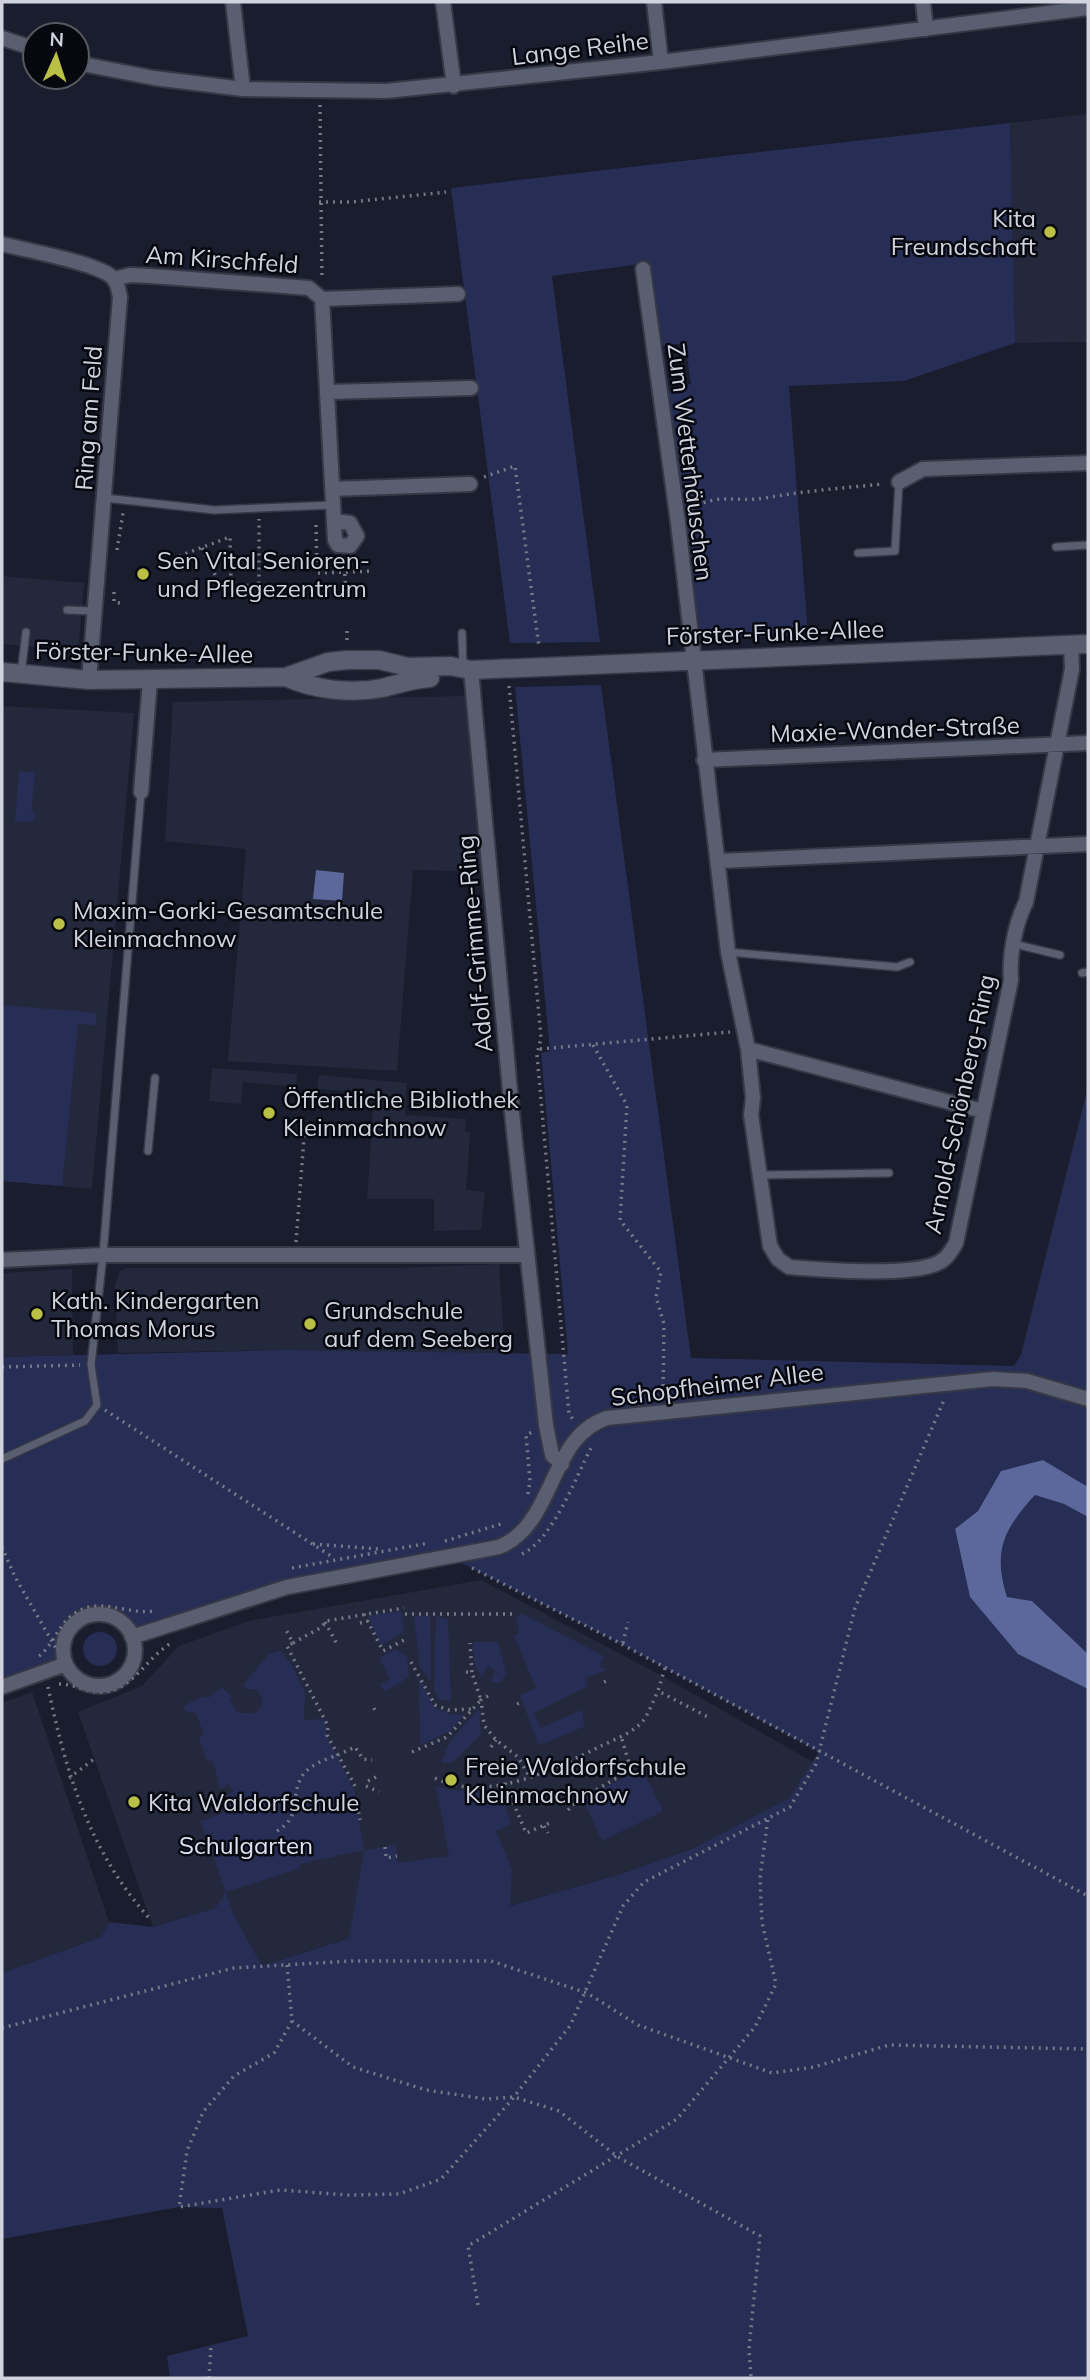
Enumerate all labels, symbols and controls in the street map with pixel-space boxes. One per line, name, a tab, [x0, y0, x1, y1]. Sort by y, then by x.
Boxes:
north arrow	[21, 21, 91, 91]
street label: Lange Reihe	[510, 25, 650, 71]
text: N	[49, 27, 65, 51]
place label: Kita Freundschaft	[891, 203, 1036, 261]
marker: Kita Freundschaft	[1042, 224, 1058, 240]
street label: Am Kirschfeld	[144, 239, 300, 279]
street label: Zum Wetterhäuschen	[662, 342, 720, 582]
street label: Ring am Feld	[68, 345, 108, 491]
place label: Sen Vital Senioren- und Pflegezentrum	[157, 545, 370, 603]
marker: Sen Vital Senioren- und Pflegezentrum	[135, 566, 151, 582]
street label: Förster-Funke-Allee	[665, 613, 885, 651]
street label: Förster-Funke-Allee	[35, 635, 253, 669]
street label: Maxie-Wander-Straße	[770, 710, 1020, 748]
street label: Adolf-Grimme-Ring	[450, 834, 498, 1054]
place label: Maxim-Gorki-Gesamtschule Kleinmachnow	[73, 895, 383, 953]
marker: Maxim-Gorki-Gesamtschule Kleinmachnow	[51, 916, 67, 932]
street label: Arnold-Schönberg-Ring	[917, 972, 1001, 1236]
place label: Öffentliche Bibliothek Kleinmachnow	[283, 1084, 519, 1142]
marker: Öffentliche Bibliothek Kleinmachnow	[261, 1105, 277, 1121]
place label: Kath. Kindergarten Thomas Morus	[51, 1285, 259, 1343]
place label: Grundschule auf dem Seeberg	[324, 1295, 513, 1353]
marker: Kath. Kindergarten Thomas Morus	[29, 1306, 45, 1322]
marker: Grundschule auf dem Seeberg	[302, 1316, 318, 1332]
street label: Schopfheimer Allee	[609, 1356, 825, 1412]
place label: Freie Waldorfschule Kleinmachnow	[465, 1751, 686, 1809]
marker: Freie Waldorfschule Kleinmachnow	[443, 1772, 459, 1788]
place label: Kita Waldorfschule	[148, 1787, 359, 1817]
marker: Kita Waldorfschule	[126, 1794, 142, 1810]
park label: Schulgarten	[179, 1830, 313, 1860]

